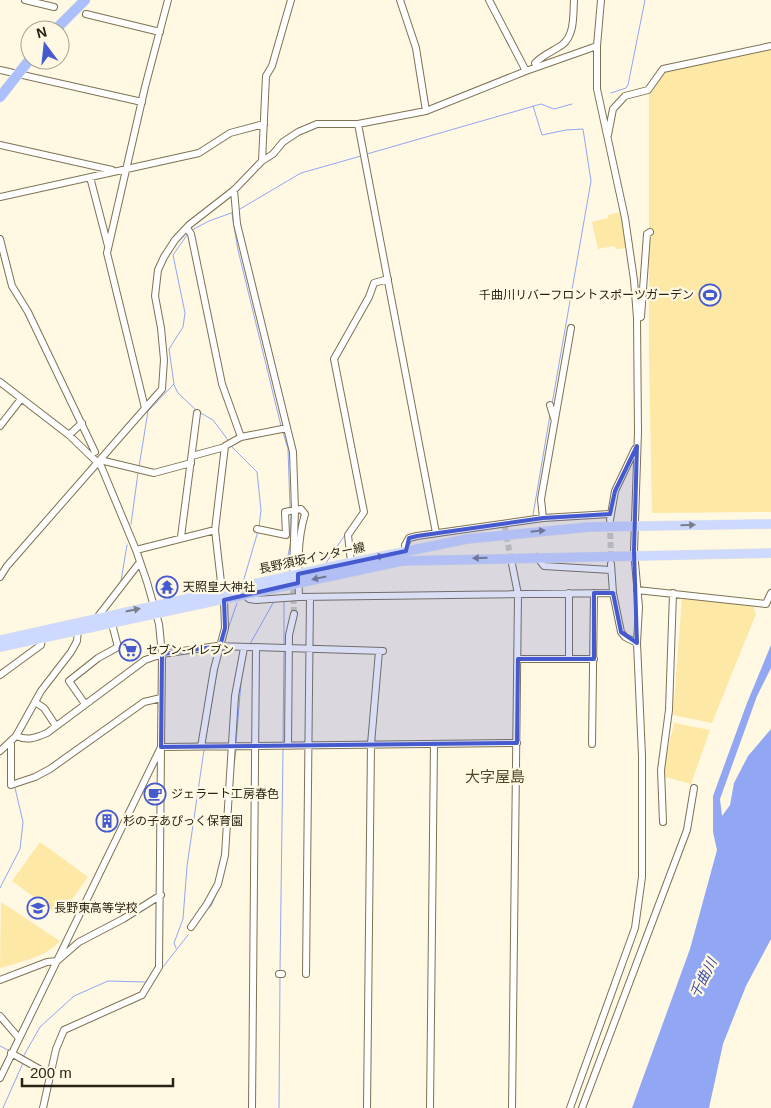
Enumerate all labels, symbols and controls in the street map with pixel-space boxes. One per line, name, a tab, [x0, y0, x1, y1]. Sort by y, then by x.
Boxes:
north arrow	[20, 20, 70, 70]
text: N	[35, 23, 49, 41]
sports icon: 千曲川リバーフロントスポーツガーデン	[698, 283, 722, 307]
place label: 千曲川リバーフロントスポーツガーデン	[479, 288, 694, 302]
one-way arrow	[680, 521, 696, 529]
one-way arrow	[530, 527, 546, 535]
street label: 長野須坂インター線	[258, 540, 366, 576]
one-way arrow	[370, 553, 385, 561]
one-way arrow	[472, 554, 488, 562]
temple icon: 天照皇大神社	[155, 575, 179, 599]
one-way arrow	[311, 575, 327, 583]
place label: 天照皇大神社	[183, 580, 255, 594]
one-way arrow	[125, 606, 141, 614]
supermarket icon: セブン-イレブン	[118, 638, 142, 662]
place label: セブン-イレブン	[146, 643, 234, 657]
district label: 大字屋島	[465, 768, 525, 785]
cafe icon: ジェラート工房春色	[143, 782, 167, 806]
place label: ジェラート工房春色	[171, 787, 279, 801]
building icon: 杉の子あぴっく保育園	[95, 809, 119, 833]
place label: 杉の子あぴっく保育園	[123, 814, 243, 828]
school or university icon: 長野東高等学校	[26, 896, 50, 920]
place label: 長野東高等学校	[54, 901, 138, 915]
water label: 千曲川	[686, 954, 721, 1000]
scale bar	[22, 1056, 174, 1088]
text: 200 m	[30, 1064, 72, 1081]

